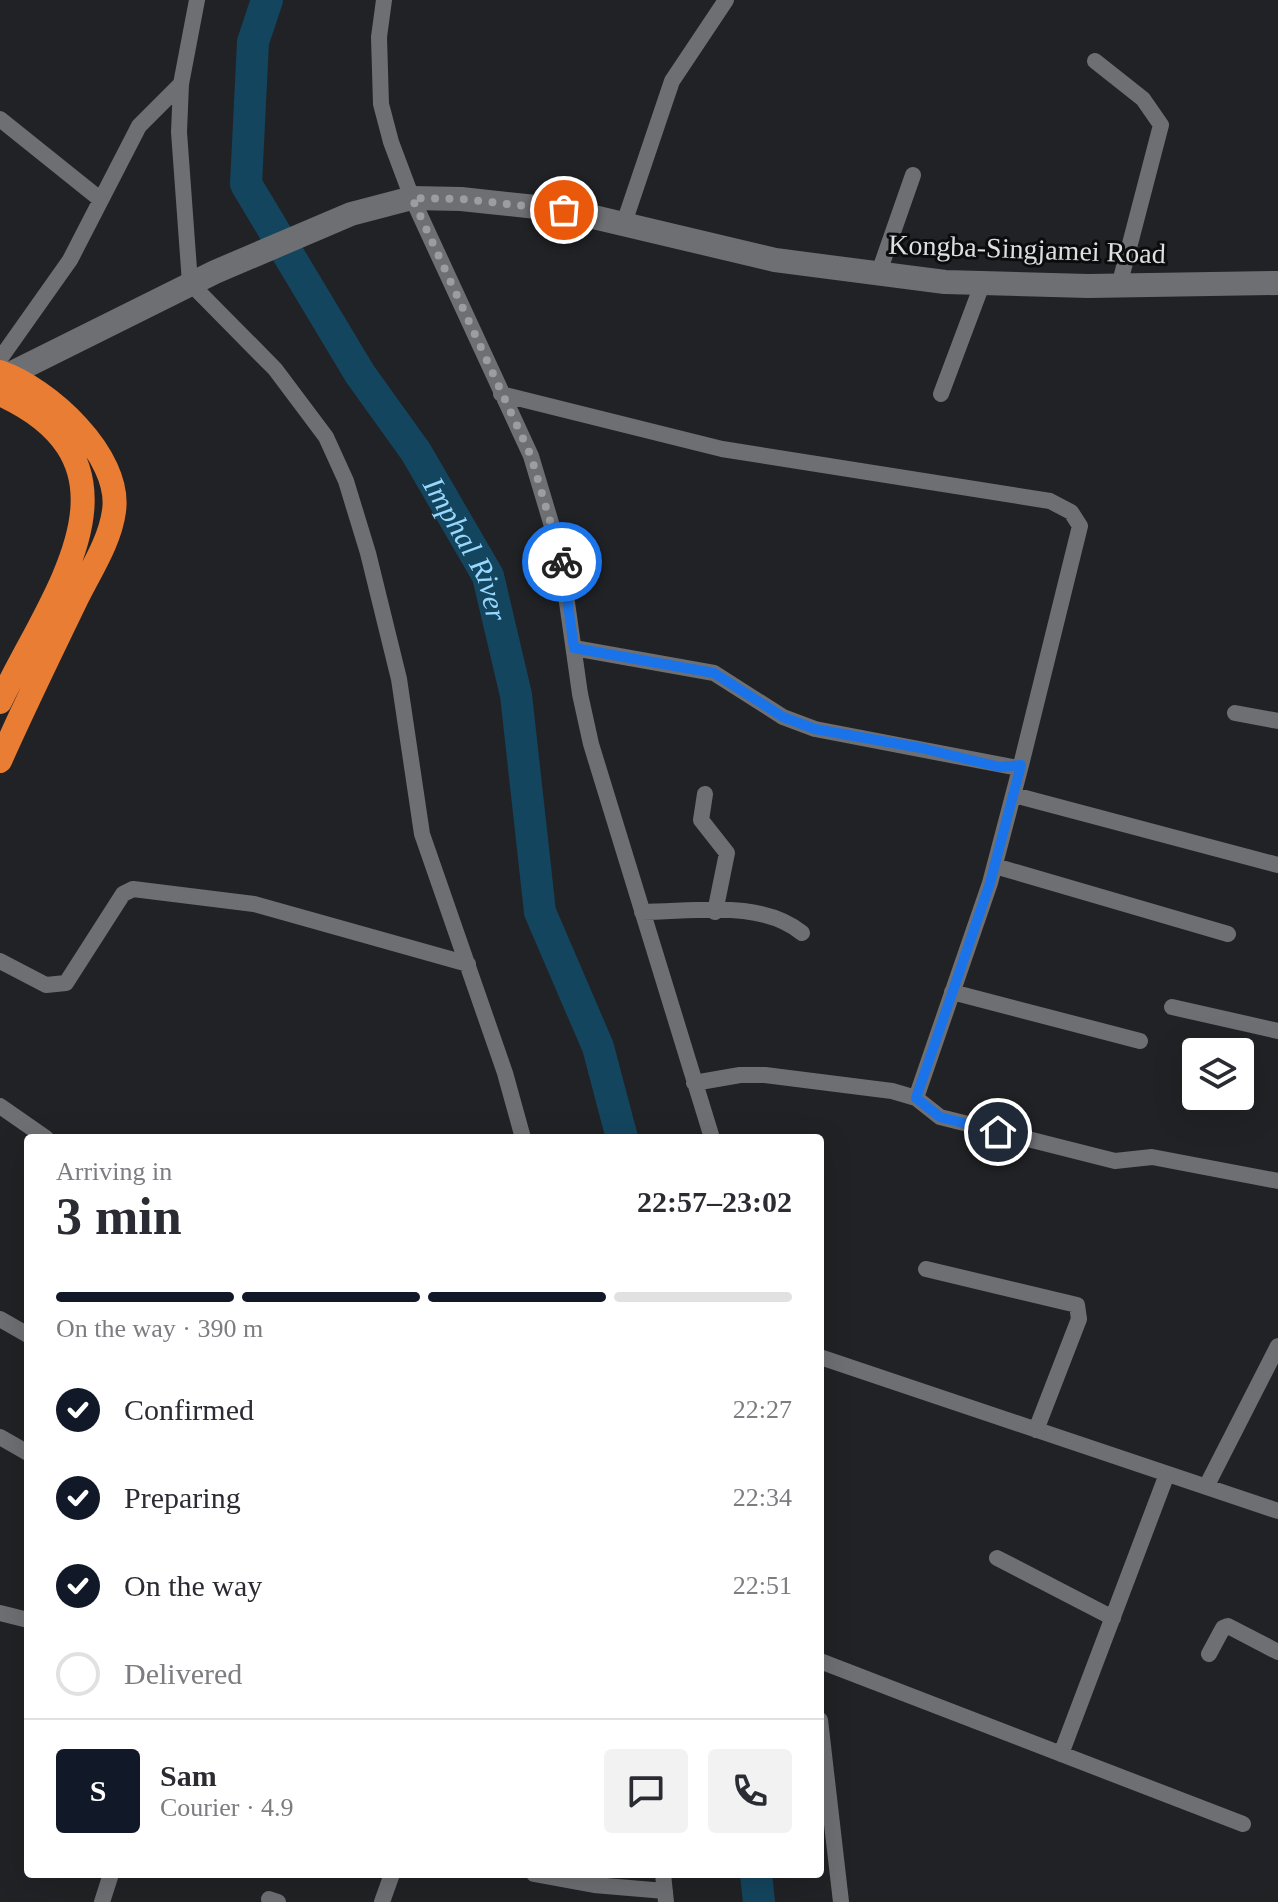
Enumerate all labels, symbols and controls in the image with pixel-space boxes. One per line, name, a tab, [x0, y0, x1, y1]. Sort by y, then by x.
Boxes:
pin	[530, 176, 598, 244]
icon: bag	[542, 188, 586, 232]
street label: Kongba-Singjamei Road	[888, 229, 1166, 269]
water label: Imphal River	[417, 470, 515, 624]
courier	[522, 522, 602, 602]
icon: bike	[540, 540, 584, 584]
map controls	[1182, 1038, 1254, 1110]
button: layers	[1182, 1038, 1254, 1110]
pin	[964, 1098, 1032, 1166]
icon: home	[976, 1110, 1020, 1154]
text: Arriving in	[56, 1157, 172, 1186]
text: 22:57–23:02	[637, 1185, 792, 1218]
text: 3 min	[56, 1188, 182, 1245]
text: On the way · 390 m	[56, 1314, 263, 1343]
icon: check	[56, 1388, 100, 1432]
text: Confirmed	[124, 1393, 254, 1426]
text: 22:27	[733, 1395, 792, 1424]
icon: check	[56, 1476, 100, 1520]
text: Preparing	[124, 1481, 241, 1514]
text: 22:34	[733, 1483, 792, 1512]
icon: check	[56, 1564, 100, 1608]
text: On the way	[124, 1569, 262, 1602]
text: 22:51	[733, 1571, 792, 1600]
text: Delivered	[124, 1657, 242, 1690]
button: chat	[604, 1749, 688, 1833]
button: phone	[708, 1749, 792, 1833]
text: Sam	[160, 1759, 217, 1792]
text: S	[90, 1774, 106, 1807]
text: Courier · 4.9	[160, 1793, 294, 1822]

